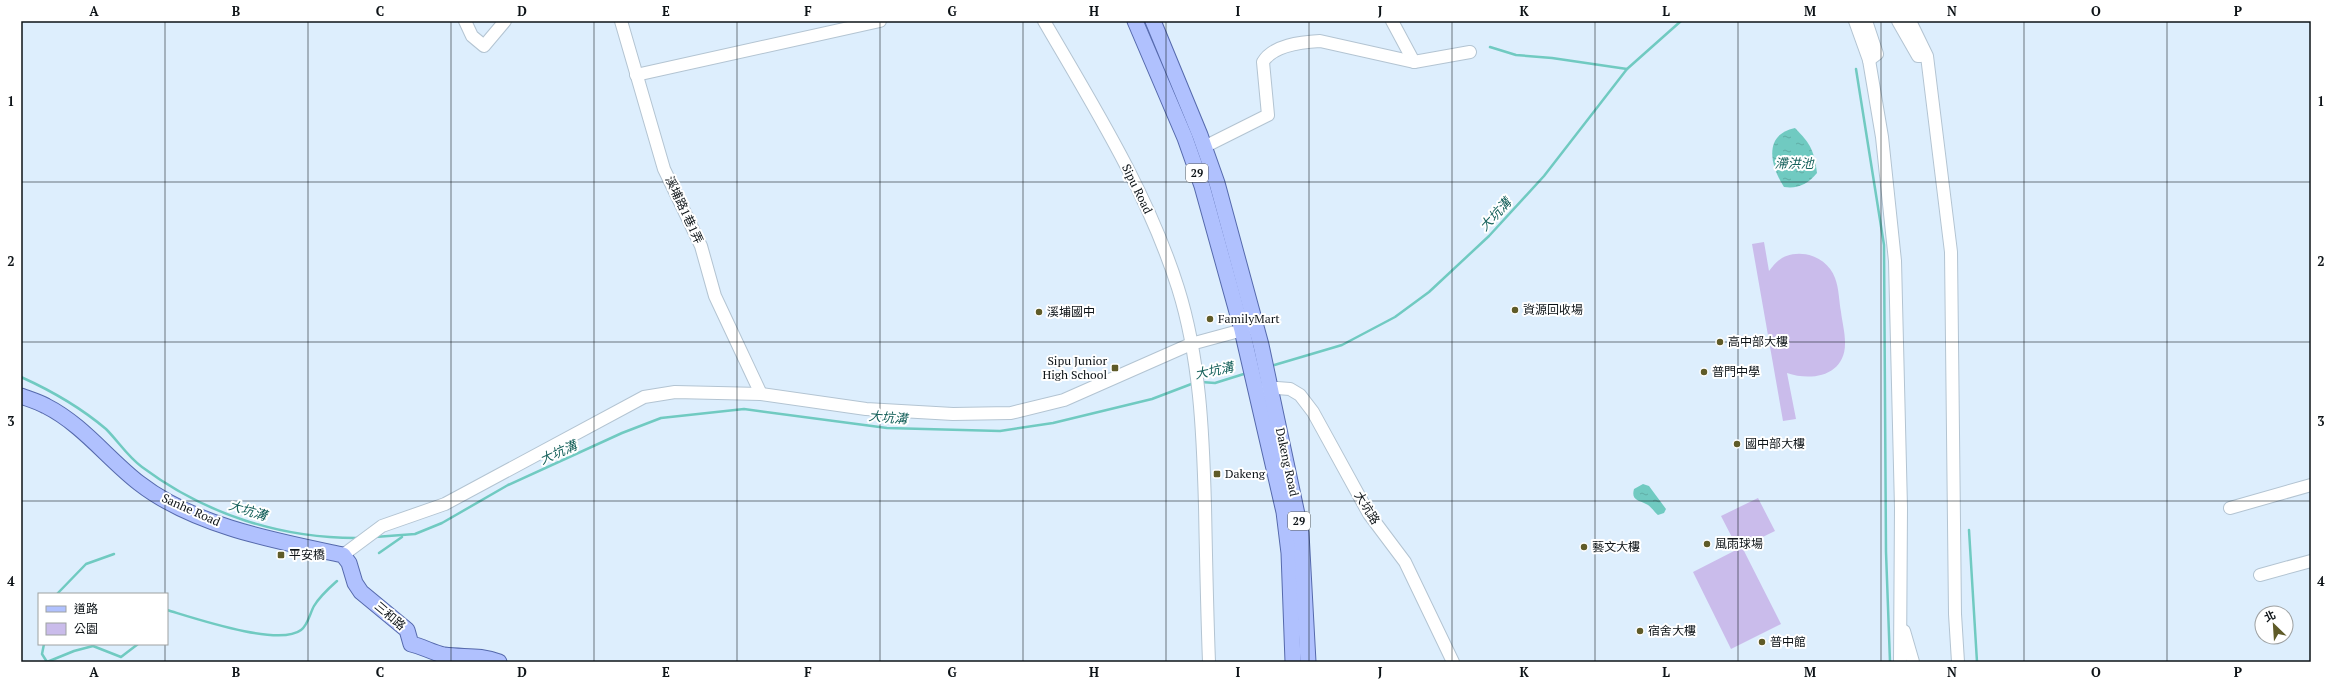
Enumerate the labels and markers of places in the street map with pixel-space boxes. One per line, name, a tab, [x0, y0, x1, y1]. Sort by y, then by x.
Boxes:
place label: 資源回收場	[1523, 302, 1583, 317]
place label: 溪埔國中	[1047, 304, 1095, 319]
marker: 資源回收場	[1510, 305, 1520, 315]
marker: 溪埔國中	[1034, 307, 1044, 317]
place label: FamilyMart	[1218, 311, 1280, 326]
marker: FamilyMart	[1205, 314, 1215, 324]
place label: 高中部大樓	[1728, 334, 1788, 349]
marker: 高中部大樓	[1715, 337, 1725, 347]
place label: Sipu Junior High School	[1042, 353, 1107, 382]
marker: Sipu Junior High School	[1110, 363, 1120, 373]
place label: 普門中學	[1712, 364, 1760, 379]
marker: 普門中學	[1699, 367, 1709, 377]
place label: 國中部大樓	[1745, 436, 1805, 451]
marker: 國中部大樓	[1732, 439, 1742, 449]
place label: Dakeng	[1225, 466, 1266, 481]
marker: Dakeng	[1212, 469, 1222, 479]
place label: 風雨球場	[1715, 536, 1763, 551]
place label: 藝文大樓	[1592, 539, 1640, 554]
marker: 風雨球場	[1702, 539, 1712, 549]
marker: 藝文大樓	[1579, 542, 1589, 552]
place label: 平安橋	[289, 547, 325, 562]
marker: 平安橋	[276, 550, 286, 560]
place label: 宿舍大樓	[1648, 623, 1696, 638]
marker: 宿舍大樓	[1635, 626, 1645, 636]
place label: 普中館	[1770, 634, 1806, 649]
marker: 普中館	[1757, 637, 1767, 647]

